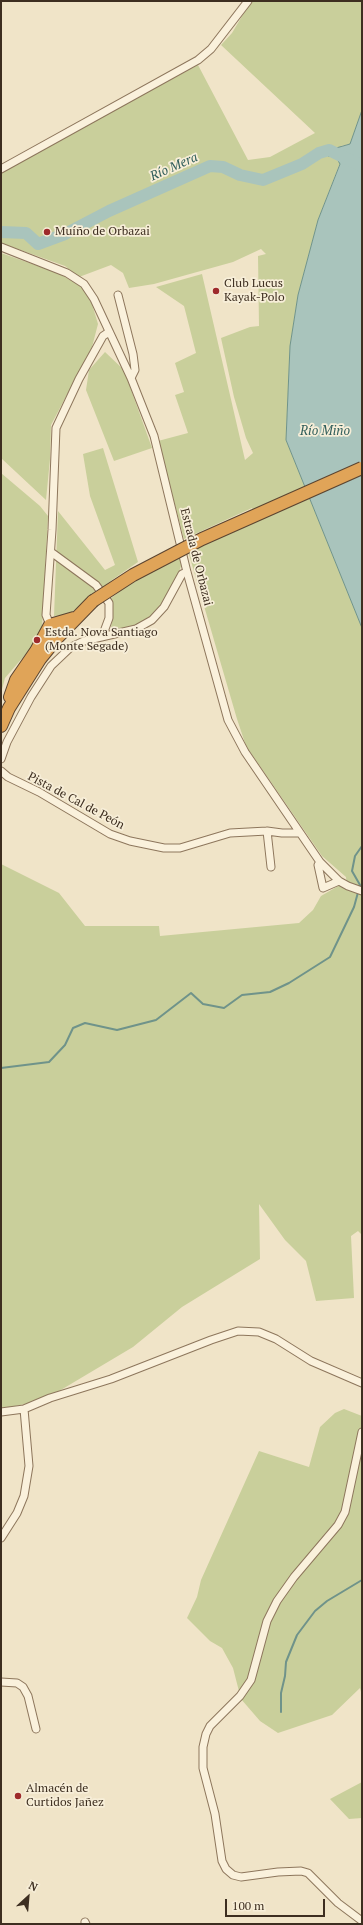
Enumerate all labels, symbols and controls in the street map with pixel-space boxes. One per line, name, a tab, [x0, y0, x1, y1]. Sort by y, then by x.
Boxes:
water label: Río Mera	[148, 150, 200, 184]
place label: Muíño de Orbazai	[55, 225, 150, 239]
marker: Muíño de Orbazai	[42, 227, 52, 237]
place label: Club Lucus Kayak-Polo	[224, 277, 285, 305]
marker: Club Lucus Kayak-Polo	[211, 286, 221, 296]
water label: Río Miño	[300, 423, 350, 439]
street label: Estrada de Orbazai	[177, 507, 215, 607]
place label: Estda. Nova Santiago (Monte Segade)	[45, 626, 158, 654]
marker: Estda. Nova Santiago (Monte Segade)	[32, 635, 42, 645]
street label: Pista de Cal de Peón	[25, 769, 127, 833]
place label: Almacén de Curtidos Jañez	[26, 1782, 104, 1810]
marker: Almacén de Curtidos Jañez	[13, 1791, 23, 1801]
north arrow	[8, 1877, 48, 1917]
text: N	[26, 1878, 40, 1894]
scale bar	[227, 1891, 327, 1917]
text: 100 m	[232, 1898, 264, 1913]

